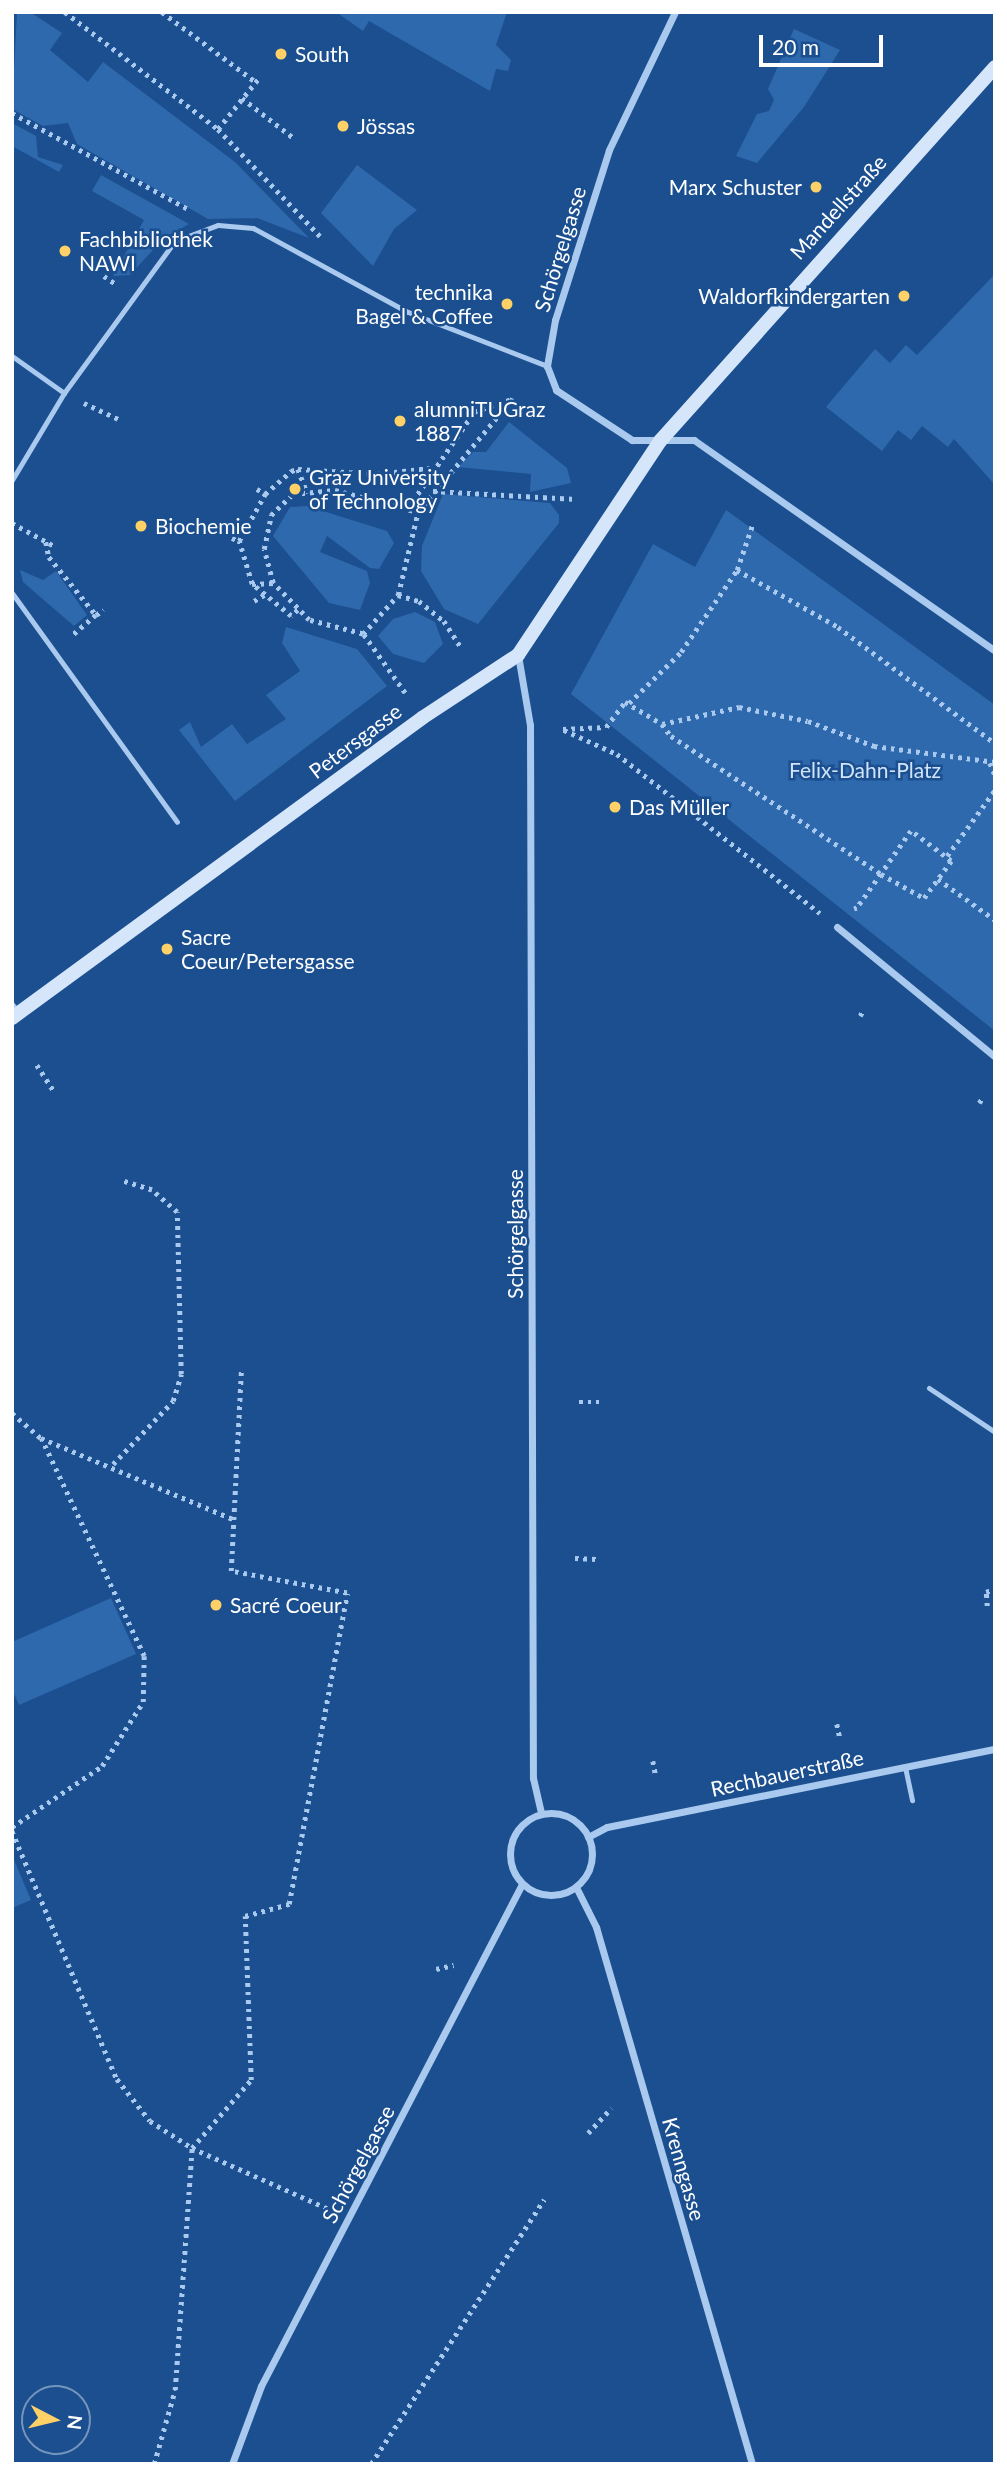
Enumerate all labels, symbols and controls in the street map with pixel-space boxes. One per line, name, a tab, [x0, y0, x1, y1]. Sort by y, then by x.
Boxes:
scale bar	[762, 21, 886, 65]
text: 20 m	[772, 34, 819, 59]
place label: South	[295, 41, 349, 67]
marker: South	[273, 46, 289, 62]
place label: Jössas	[357, 113, 415, 139]
marker: Jössas	[335, 118, 351, 134]
street label: Mandellstraße	[785, 150, 891, 264]
place label: Marx Schuster	[669, 174, 802, 200]
marker: Marx Schuster	[808, 179, 824, 195]
street label: Schörgelgasse	[529, 183, 591, 315]
place label: Fachbibliothek NAWI	[79, 226, 213, 276]
marker: Fachbibliothek NAWI	[57, 243, 73, 259]
place label: technika Bagel & Coffee	[355, 279, 493, 329]
place label: Waldorfkindergarten	[698, 283, 890, 309]
marker: Waldorfkindergarten	[896, 288, 912, 304]
marker: technika Bagel & Coffee	[499, 296, 515, 312]
place label: alumniTUGraz 1887	[414, 396, 545, 446]
marker: alumniTUGraz 1887	[392, 413, 408, 429]
place label: Graz University of Technology	[309, 464, 451, 514]
marker: Graz University of Technology	[287, 481, 303, 497]
place label: Biochemie	[155, 513, 252, 539]
marker: Biochemie	[133, 518, 149, 534]
street label: Petersgasse	[304, 698, 406, 784]
park label: Felix-Dahn-Platz	[789, 757, 941, 783]
place label: Das Müller	[629, 794, 729, 820]
marker: Das Müller	[607, 799, 623, 815]
place label: Sacre Coeur/Petersgasse	[181, 924, 355, 974]
marker: Sacre Coeur/Petersgasse	[159, 941, 175, 957]
street label: Schörgelgasse	[502, 1169, 528, 1299]
place label: Sacré Coeur	[230, 1592, 342, 1618]
marker: Sacré Coeur	[208, 1597, 224, 1613]
street label: Rechbauerstraße	[708, 1744, 866, 1802]
street label: Schörgelgasse	[316, 2101, 400, 2227]
street label: Krenngasse	[657, 2114, 711, 2224]
north arrow	[21, 2385, 91, 2455]
text: N	[63, 2414, 88, 2431]

